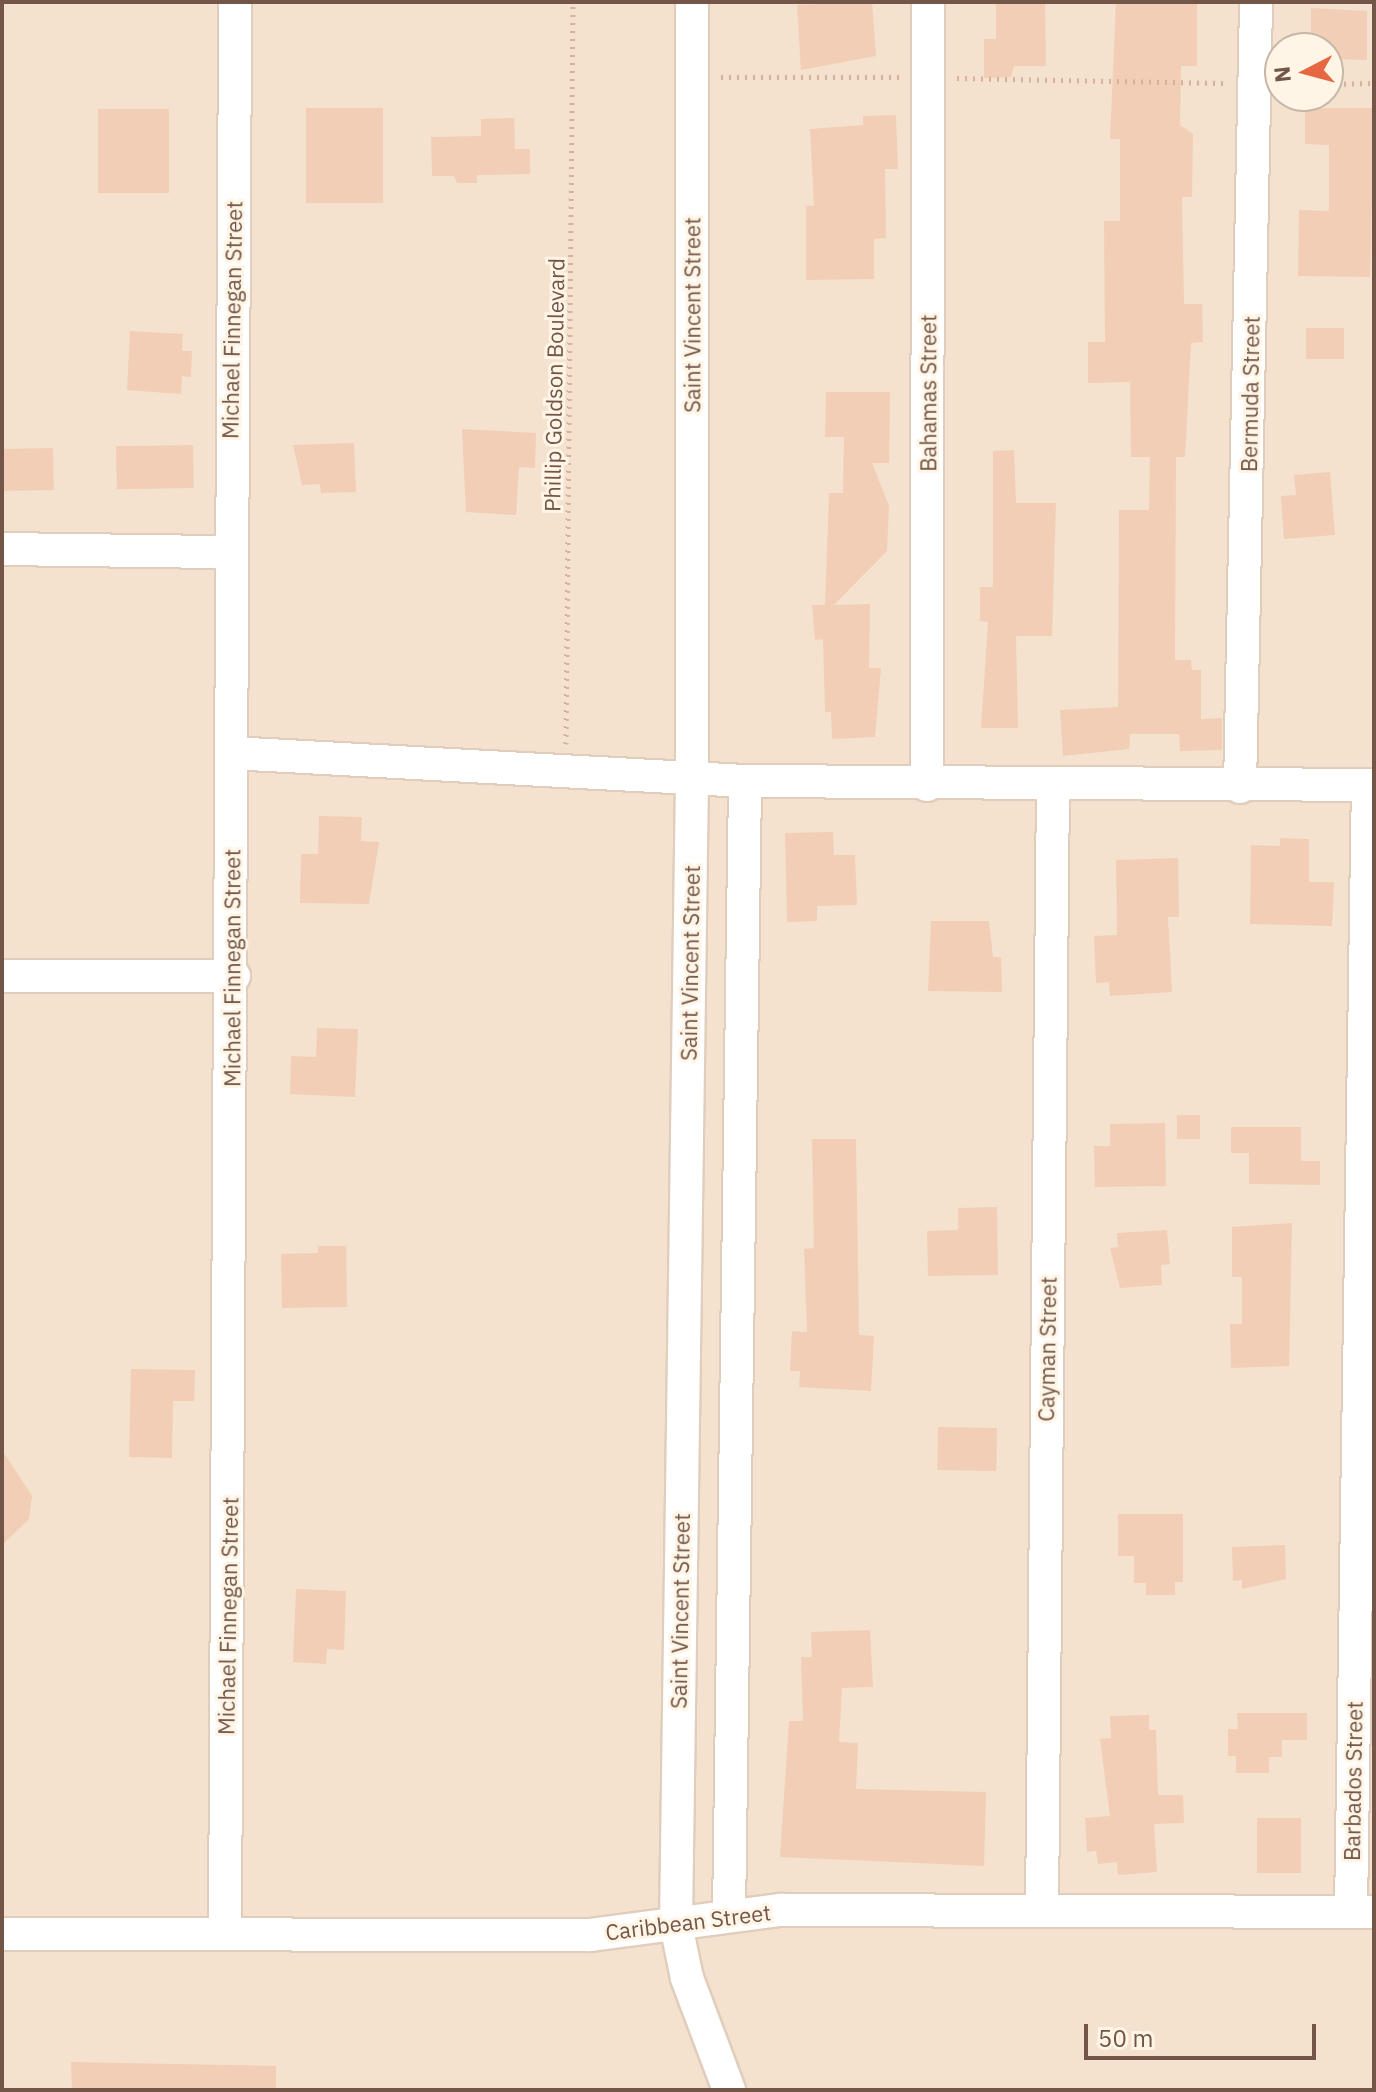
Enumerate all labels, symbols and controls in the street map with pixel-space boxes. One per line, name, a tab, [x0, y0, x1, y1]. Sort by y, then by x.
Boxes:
north arrow	[1264, 32, 1344, 112]
text: N	[1266, 65, 1297, 84]
street label: Michael Finnegan Street	[217, 201, 247, 439]
street label: Saint Vincent Street	[679, 217, 705, 413]
street label: Phillip Goldson Boulevard	[539, 258, 569, 512]
street label: Bahamas Street	[915, 314, 941, 472]
street label: Bermuda Street	[1235, 316, 1265, 472]
street label: Michael Finnegan Street	[219, 849, 245, 1087]
street label: Saint Vincent Street	[675, 865, 705, 1061]
street label: Cayman Street	[1033, 1276, 1061, 1422]
street label: Michael Finnegan Street	[213, 1497, 243, 1735]
street label: Saint Vincent Street	[665, 1513, 695, 1709]
street label: Barbados Street	[1338, 1701, 1368, 1861]
street label: Caribbean Street	[604, 1899, 772, 1945]
scale bar	[1088, 2008, 1320, 2058]
text: 50 m	[1098, 2022, 1153, 2054]

